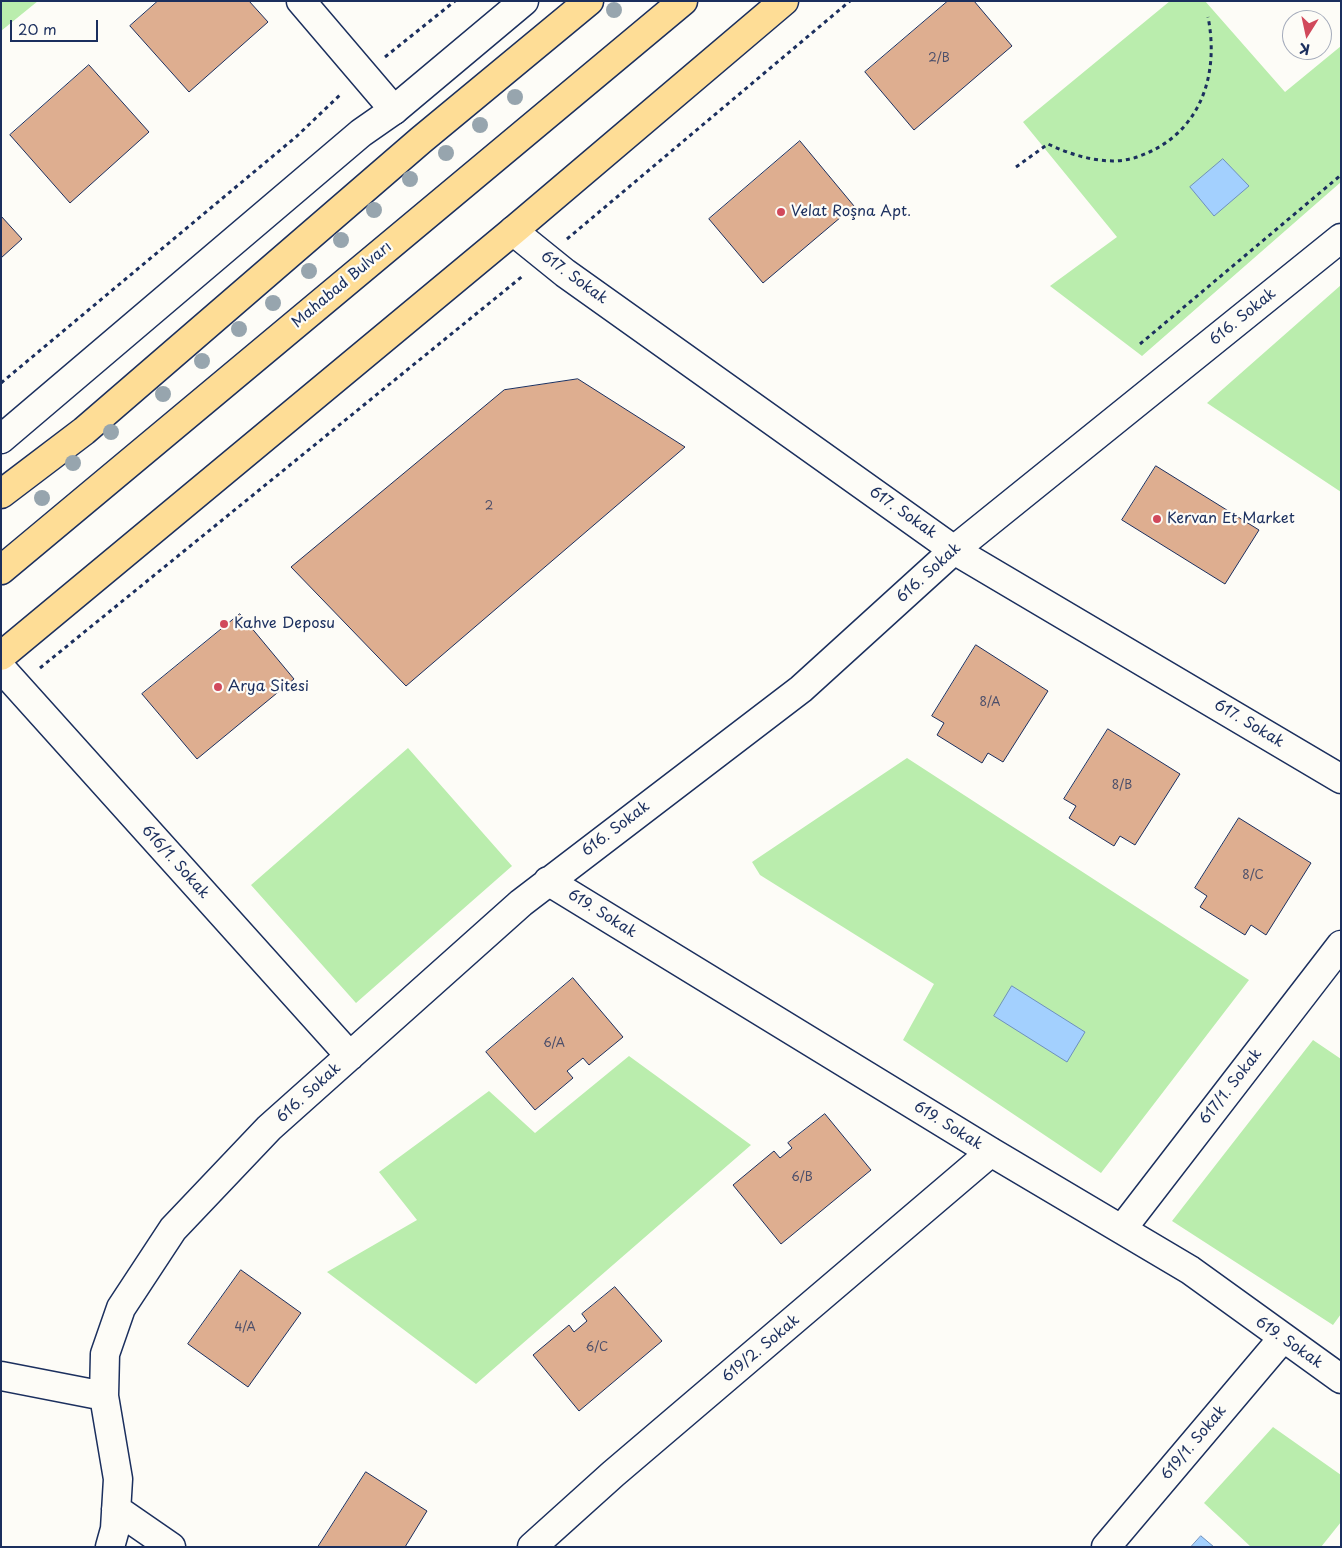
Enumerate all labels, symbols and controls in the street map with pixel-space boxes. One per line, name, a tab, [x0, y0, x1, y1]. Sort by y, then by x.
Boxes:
scale bar	[12, 10, 100, 42]
north arrow	[1282, 10, 1332, 60]
text: 20 m	[18, 17, 57, 40]
text: K	[1298, 38, 1311, 61]
house number: 2/B	[928, 52, 950, 66]
place label: Velat Roşna Apt.	[791, 203, 911, 221]
marker: Velat Roşna Apt.	[775, 206, 787, 218]
street label: Mahabad Bulvarı	[288, 238, 396, 332]
street label: 617. Sokak	[537, 248, 611, 308]
street label: 616. Sokak	[1206, 285, 1280, 349]
street label: 617. Sokak	[866, 483, 940, 543]
house number: 2	[485, 500, 493, 514]
place label: Kervan Et Market	[1167, 510, 1295, 528]
marker: Kervan Et Market	[1151, 513, 1163, 525]
street label: 616. Sokak	[893, 539, 965, 607]
place label: Kahve Deposu	[234, 615, 335, 633]
marker: Kahve Deposu	[218, 618, 230, 630]
place label: Arya Sitesi	[228, 678, 309, 696]
marker: Arya Sitesi	[212, 681, 224, 693]
house number: 8/A	[980, 696, 1000, 710]
street label: 617. Sokak	[1211, 696, 1287, 752]
house number: 8/B	[1112, 779, 1132, 793]
street label: 616. Sokak	[579, 798, 653, 860]
street label: 616/1. Sokak	[137, 821, 213, 903]
house number: 8/C	[1242, 869, 1264, 883]
street label: 619. Sokak	[564, 886, 640, 942]
house number: 6/A	[543, 1037, 565, 1051]
street label: 617/1. Sokak	[1196, 1045, 1266, 1129]
street label: 616. Sokak	[273, 1059, 345, 1127]
street label: 619. Sokak	[910, 1098, 986, 1154]
house number: 6/B	[791, 1171, 813, 1185]
street label: 619/2. Sokak	[718, 1311, 804, 1387]
street label: 619. Sokak	[1252, 1313, 1326, 1373]
house number: 4/A	[234, 1321, 256, 1335]
house number: 6/C	[586, 1341, 608, 1355]
street label: 619/1. Sokak	[1157, 1402, 1231, 1484]

